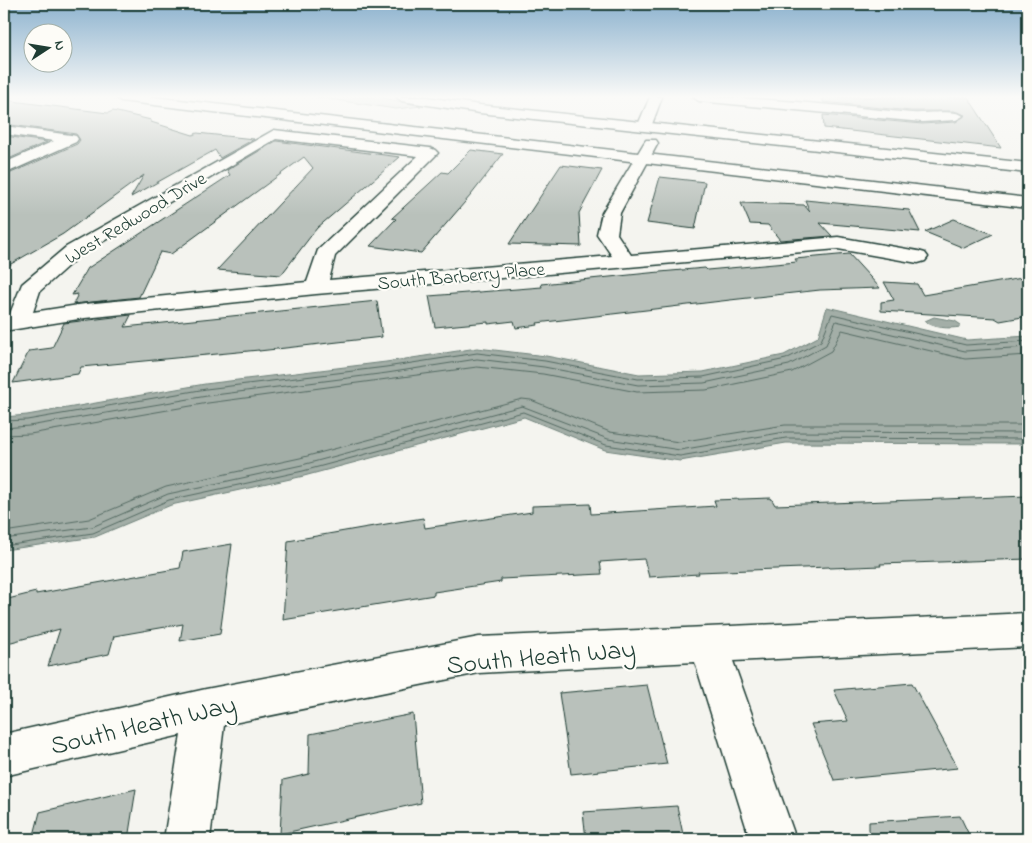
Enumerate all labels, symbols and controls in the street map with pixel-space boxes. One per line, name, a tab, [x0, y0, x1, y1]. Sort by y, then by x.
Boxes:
north arrow	[22, 22, 72, 72]
text: N	[48, 39, 71, 52]
street label: West Redwood Drive	[60, 166, 213, 272]
street label: South Barberry Place	[376, 257, 547, 299]
street label: South Heath Way	[445, 632, 637, 686]
street label: South Heath Way	[47, 687, 240, 767]

